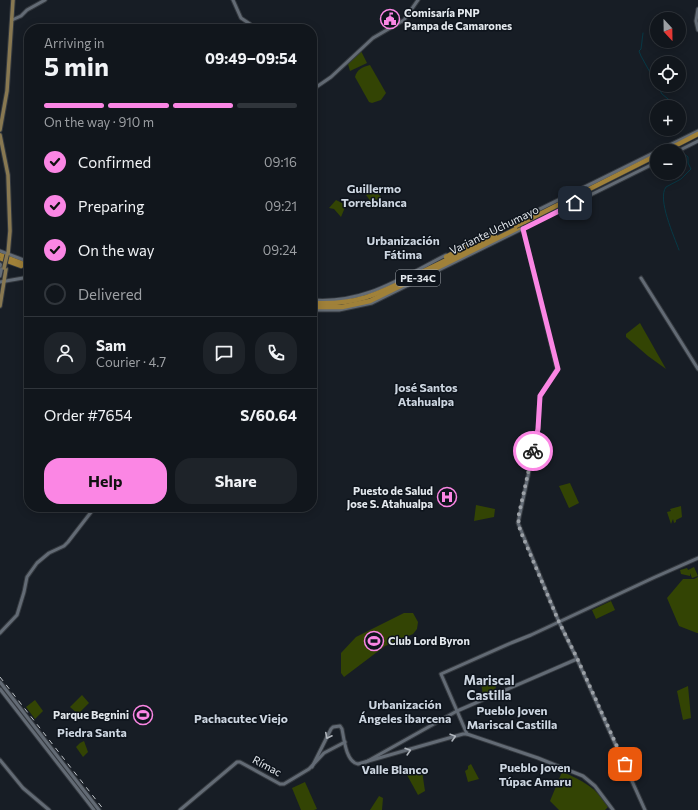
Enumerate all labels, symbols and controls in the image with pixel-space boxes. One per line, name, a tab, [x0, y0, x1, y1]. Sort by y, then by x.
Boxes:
place label: Comisaría PNP Pampa de Camarones	[404, 6, 512, 32]
public building icon: Comisaría PNP Pampa de Camarones	[379, 8, 401, 30]
north arrow	[650, 12, 686, 48]
map controls	[650, 12, 686, 180]
text: Arriving in	[44, 35, 104, 51]
text: 09:49–09:54	[205, 49, 297, 67]
text: 5 min	[44, 50, 109, 81]
button: locate	[650, 56, 686, 92]
button: +	[650, 100, 686, 136]
text: On the way · 910 m	[44, 114, 154, 130]
button: −	[650, 144, 686, 180]
icon: check	[44, 151, 66, 173]
text: Confirmed	[78, 153, 151, 171]
text: 09:16	[264, 154, 297, 170]
district label: Guillermo Torreblanca	[341, 181, 407, 209]
pin	[558, 186, 592, 220]
icon: home	[564, 192, 586, 214]
icon: check	[44, 195, 66, 217]
text: Preparing	[78, 197, 144, 215]
text: 09:21	[265, 198, 297, 214]
street label: Variante Uchumayo	[447, 202, 541, 257]
district label: Urbanización Fátima	[366, 233, 440, 261]
icon: check	[44, 239, 66, 261]
text: On the way	[78, 241, 155, 259]
text: 09:24	[263, 242, 297, 258]
road number: PE-34C	[396, 270, 440, 286]
text: Delivered	[78, 285, 142, 303]
button: person	[44, 332, 86, 374]
button: chat	[203, 332, 245, 374]
button: phone	[255, 332, 297, 374]
text: Sam	[96, 336, 126, 354]
text: Courier · 4.7	[96, 354, 166, 370]
district label: José Santos Atahualpa	[394, 380, 458, 408]
text: Order #7654	[44, 406, 132, 424]
text: S/60.64	[240, 406, 297, 424]
courier	[513, 431, 553, 471]
icon: bike	[522, 440, 544, 462]
button: Help	[44, 458, 167, 504]
button: Share	[175, 458, 297, 504]
place label: Puesto de Salud Jose S. Atahualpa	[347, 484, 433, 511]
hospital icon: Puesto de Salud Jose S. Atahualpa	[436, 486, 458, 508]
sports icon: Club Lord Byron	[363, 630, 385, 652]
place label: Club Lord Byron	[388, 634, 470, 647]
district label: Mariscal Castilla	[464, 672, 514, 703]
district label: Urbanización Ángeles ibarcena	[359, 697, 451, 725]
district label: Pueblo Joven Mariscal Castilla	[467, 703, 557, 731]
sports icon: Parque Begnini	[132, 704, 154, 726]
place label: Parque Begnini	[53, 708, 129, 721]
district label: Pachacutec Viejo	[194, 711, 288, 725]
district label: Piedra Santa	[57, 725, 127, 739]
one-way arrow	[325, 731, 332, 739]
one-way arrow	[449, 733, 456, 742]
one-way arrow	[404, 747, 411, 756]
pin	[608, 747, 642, 781]
street label: Rímac	[250, 753, 284, 779]
icon: bag	[614, 753, 636, 775]
district label: Pueblo Joven Túpac Amaru	[499, 760, 571, 788]
district label: Valle Blanco	[362, 762, 428, 776]

